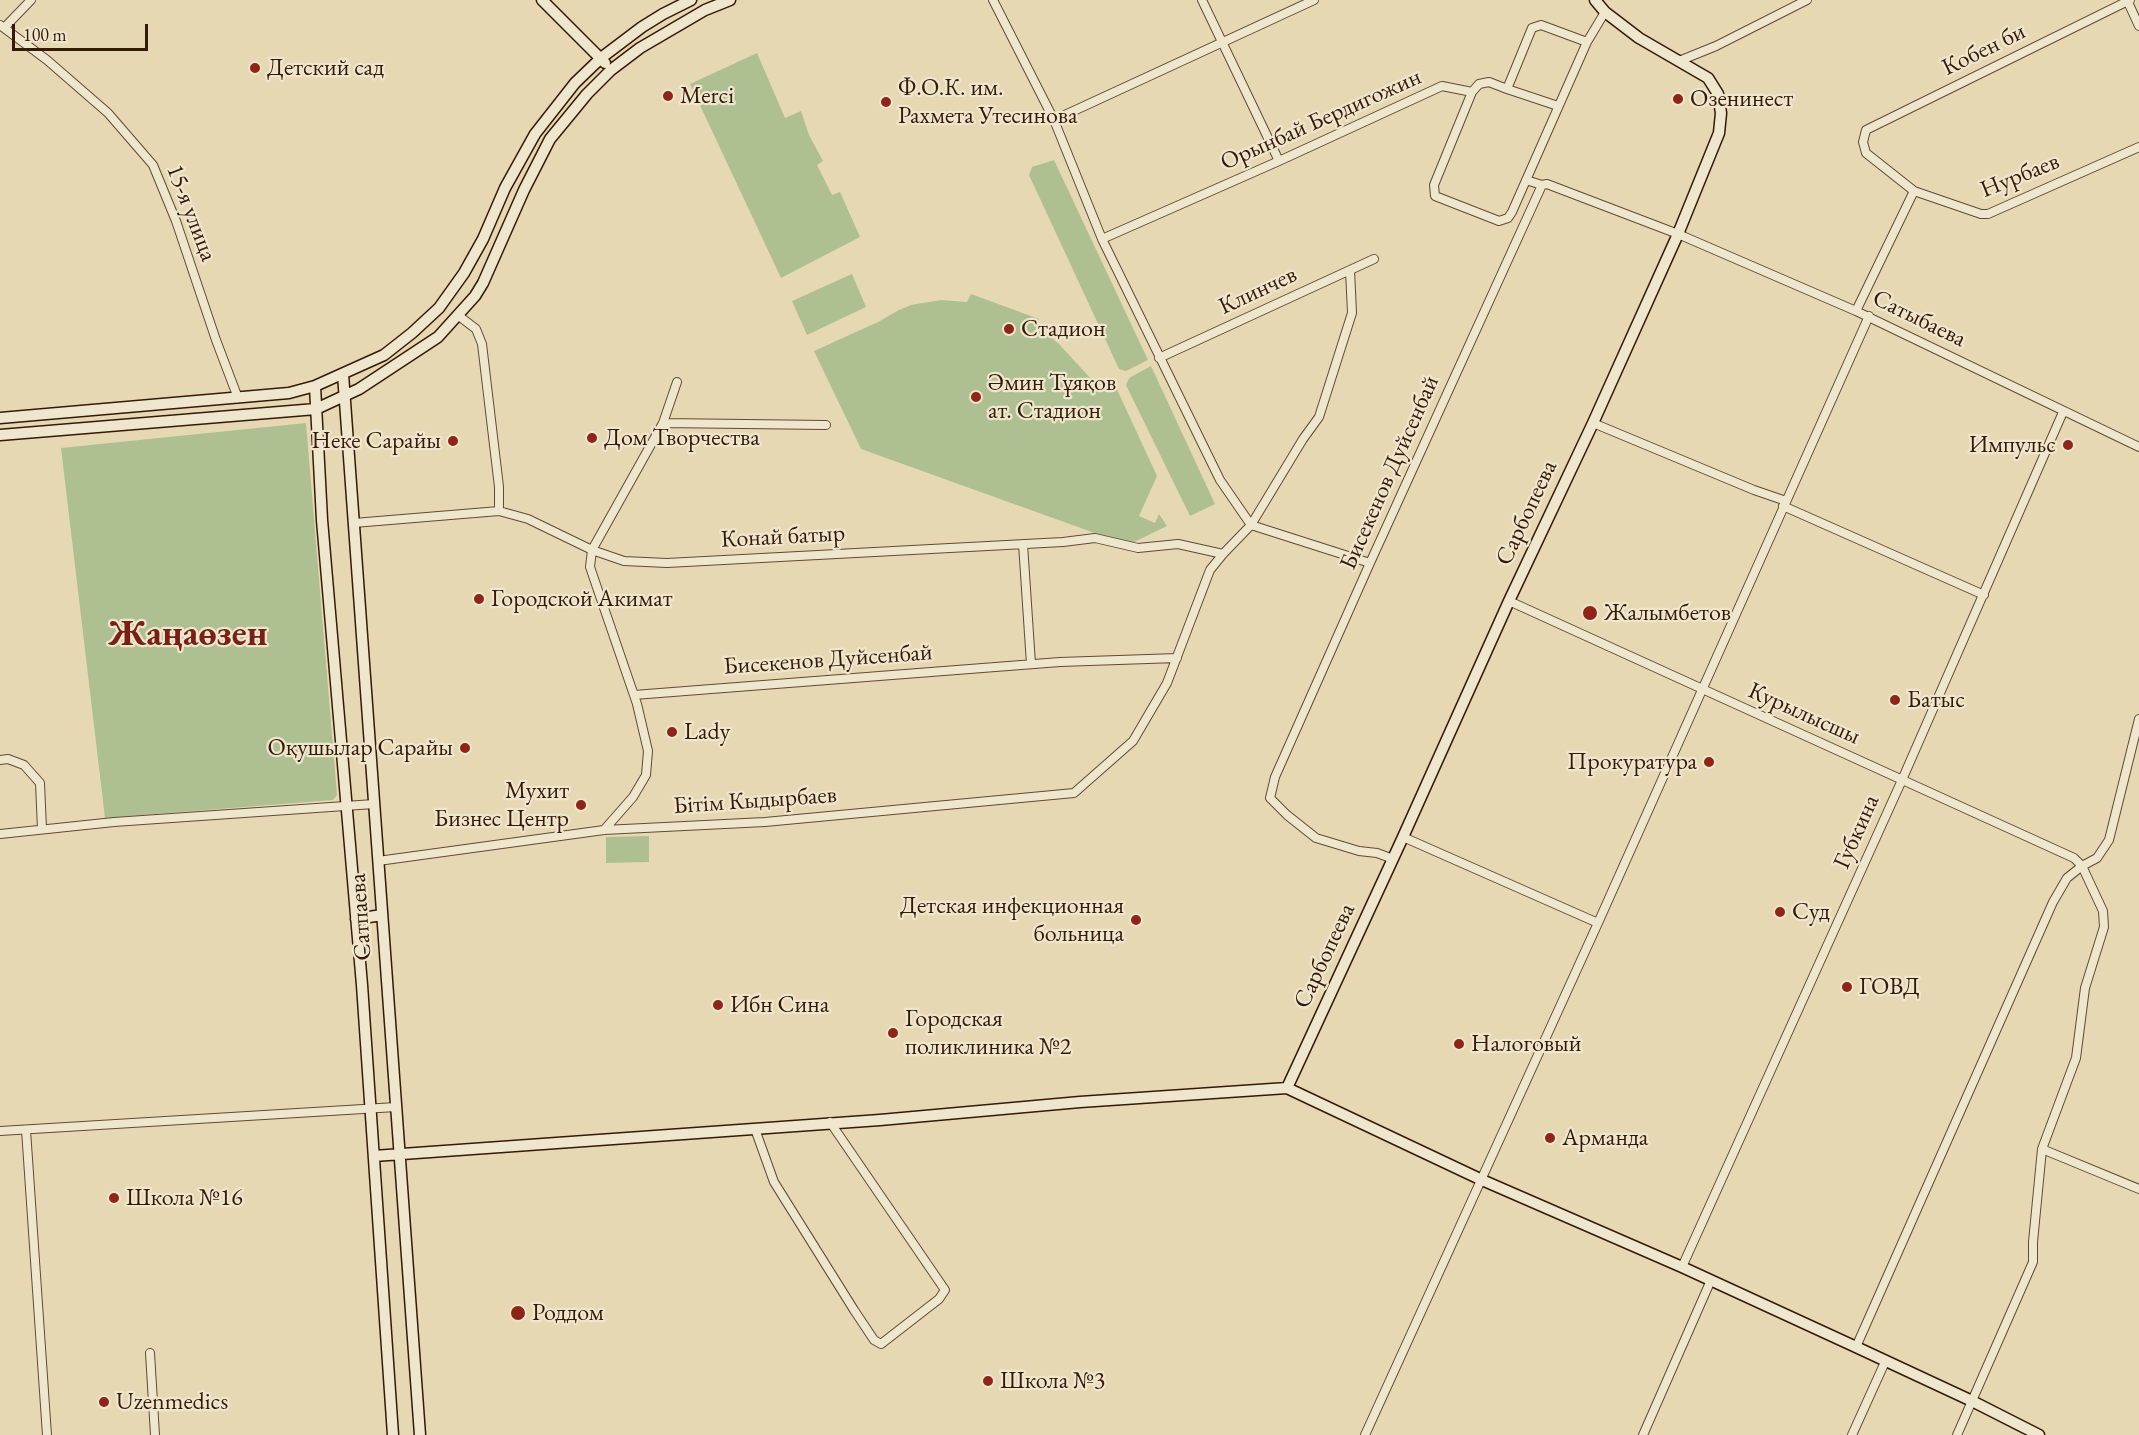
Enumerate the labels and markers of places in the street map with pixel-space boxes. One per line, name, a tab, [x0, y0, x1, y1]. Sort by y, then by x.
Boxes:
place label: Детский сад	[267, 54, 384, 82]
marker: Детский сад	[248, 61, 262, 75]
place label: Ф.О.К. им. Рахмета Утесинова	[898, 74, 1078, 130]
place label: Merci	[680, 82, 734, 110]
place label: Озенинест	[1690, 85, 1793, 113]
marker: Merci	[661, 89, 675, 103]
marker: Озенинест	[1671, 92, 1685, 106]
marker: Ф.О.К. им. Рахмета Утесинова	[879, 95, 893, 109]
place label: Стадион	[1021, 315, 1105, 343]
marker: Стадион	[1002, 322, 1016, 336]
place label: Әмин Тұяқов ат. Стадион	[988, 369, 1116, 425]
marker: Әмин Тұяқов ат. Стадион	[969, 390, 983, 404]
place label: Дом Творчества	[604, 424, 760, 452]
place label: Неке Сарайы	[312, 427, 441, 455]
marker: Дом Творчества	[585, 431, 599, 445]
place label: Импульс	[1969, 431, 2056, 459]
marker: Неке Сарайы	[446, 434, 460, 448]
marker: Импульс	[2061, 438, 2075, 452]
place label: Городской Акимат	[491, 585, 673, 613]
marker: Городской Акимат	[472, 592, 486, 606]
place label: Жалымбетов	[1604, 599, 1731, 627]
marker: Жалымбетов	[1581, 604, 1599, 622]
place label: Батыс	[1907, 686, 1965, 714]
marker: Батыс	[1888, 693, 1902, 707]
place label: Lady	[684, 718, 730, 746]
marker: Lady	[665, 725, 679, 739]
place label: Оқушылар Сарайы	[268, 734, 453, 762]
marker: Оқушылар Сарайы	[458, 741, 472, 755]
place label: Прокуратура	[1567, 748, 1697, 776]
marker: Прокуратура	[1702, 755, 1716, 769]
place label: Мухит Бизнес Центр	[434, 777, 569, 833]
marker: Мухит Бизнес Центр	[574, 798, 588, 812]
place label: Детская инфекционная больница	[900, 892, 1124, 948]
place label: Суд	[1792, 898, 1830, 926]
marker: Суд	[1773, 905, 1787, 919]
marker: Детская инфекционная больница	[1129, 913, 1143, 927]
place label: ГОВД	[1859, 973, 1920, 1001]
marker: ГОВД	[1840, 980, 1854, 994]
place label: Ибн Сина	[730, 991, 829, 1019]
marker: Ибн Сина	[711, 998, 725, 1012]
place label: Городская поликлиника №2	[905, 1005, 1071, 1061]
marker: Городская поликлиника №2	[886, 1026, 900, 1040]
place label: Налоговый	[1471, 1030, 1581, 1058]
marker: Налоговый	[1452, 1037, 1466, 1051]
place label: Арманда	[1562, 1124, 1648, 1152]
marker: Арманда	[1543, 1131, 1557, 1145]
place label: Школа №16	[126, 1184, 243, 1212]
marker: Школа №16	[107, 1191, 121, 1205]
place label: Роддом	[532, 1299, 604, 1327]
marker: Роддом	[509, 1304, 527, 1322]
place label: Школа №3	[1000, 1367, 1105, 1395]
marker: Школа №3	[981, 1374, 995, 1388]
place label: Uzenmedics	[116, 1388, 228, 1416]
marker: Uzenmedics	[97, 1395, 111, 1409]

